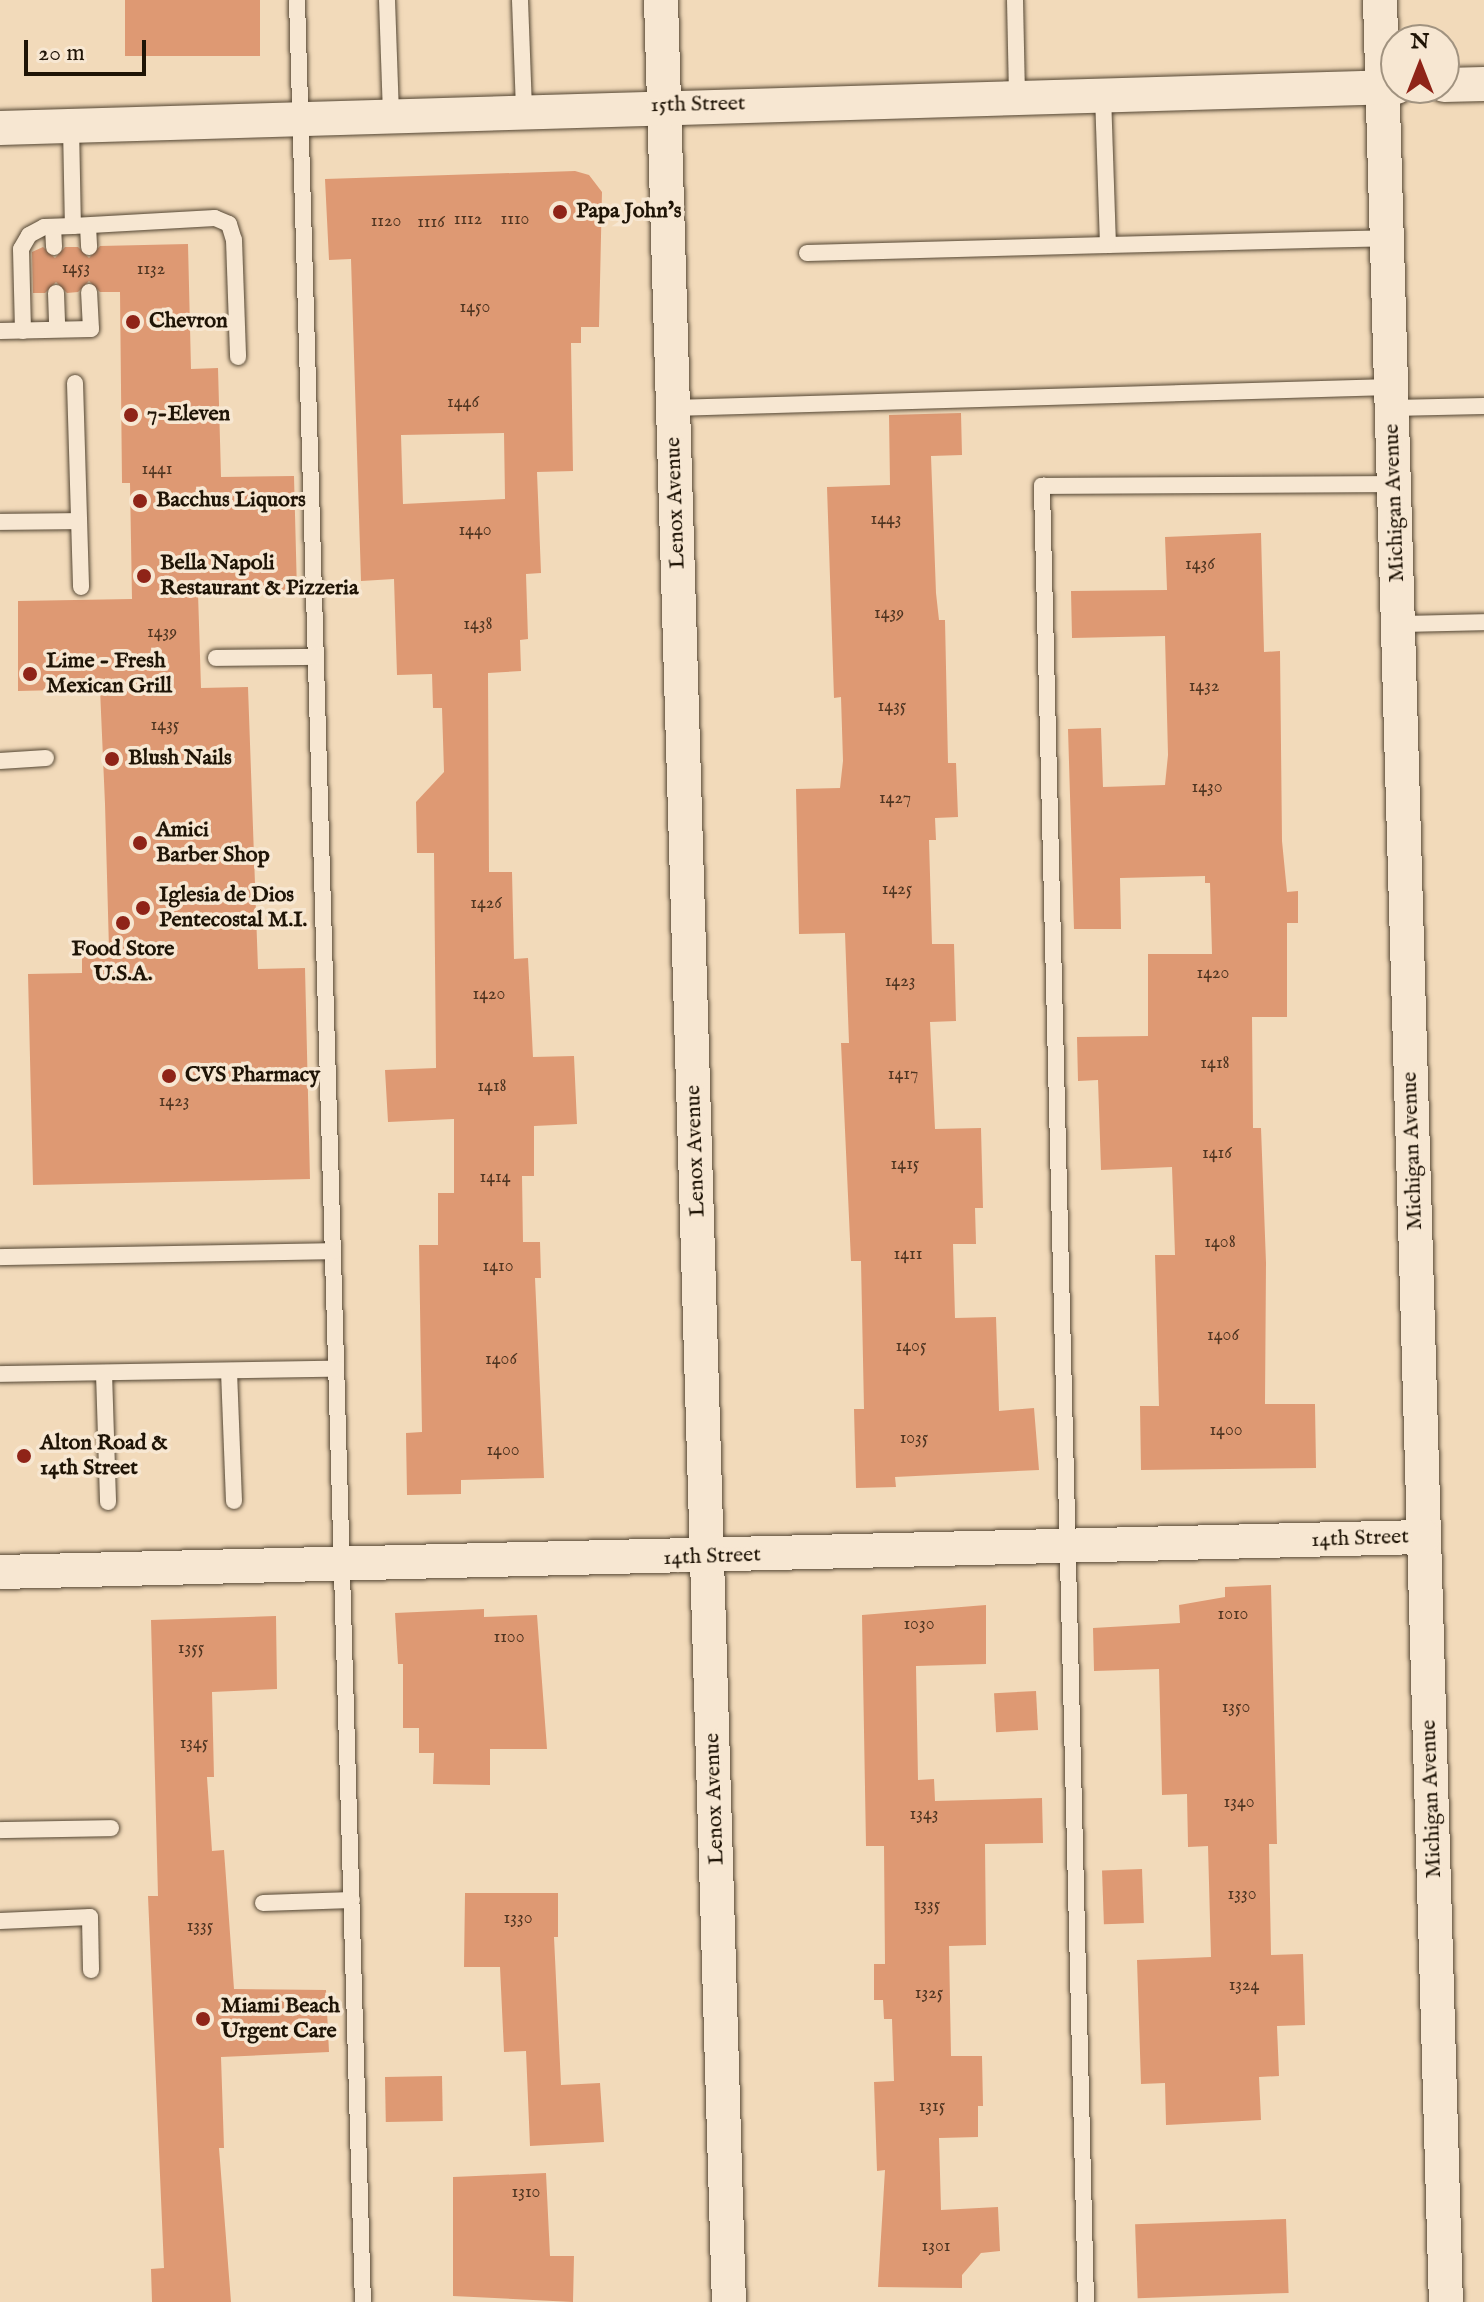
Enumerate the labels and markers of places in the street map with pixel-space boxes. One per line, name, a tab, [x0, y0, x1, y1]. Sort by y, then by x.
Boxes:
place label: Papa John's	[576, 199, 682, 225]
marker: Papa John's	[551, 203, 569, 221]
place label: Chevron	[149, 309, 228, 335]
marker: Chevron	[124, 313, 142, 331]
place label: 7-Eleven	[147, 402, 230, 428]
marker: 7-Eleven	[122, 406, 140, 424]
place label: Bacchus Liquors	[156, 488, 306, 514]
marker: Bacchus Liquors	[131, 492, 149, 510]
place label: Bella Napoli Restaurant & Pizzeria	[160, 550, 358, 602]
marker: Bella Napoli Restaurant & Pizzeria	[135, 567, 153, 585]
place label: Lime - Fresh Mexican Grill	[46, 648, 172, 700]
marker: Lime - Fresh Mexican Grill	[21, 665, 39, 683]
place label: Blush Nails	[128, 746, 232, 772]
marker: Blush Nails	[103, 750, 121, 768]
place label: Amici Barber Shop	[156, 817, 270, 868]
marker: Amici Barber Shop	[131, 834, 149, 852]
place label: Iglesia de Dios Pentecostal M.I.	[159, 882, 307, 934]
marker: Iglesia de Dios Pentecostal M.I.	[134, 899, 152, 917]
marker: Food Store U.S.A.	[114, 914, 132, 932]
place label: Food Store U.S.A.	[72, 936, 174, 988]
place label: CVS Pharmacy	[185, 1063, 320, 1089]
marker: CVS Pharmacy	[160, 1067, 178, 1085]
place label: Alton Road & 14th Street	[40, 1430, 168, 1482]
marker: Alton Road & 14th Street	[15, 1447, 33, 1465]
place label: Miami Beach Urgent Care	[221, 1993, 340, 2044]
marker: Miami Beach Urgent Care	[192, 2008, 214, 2030]

